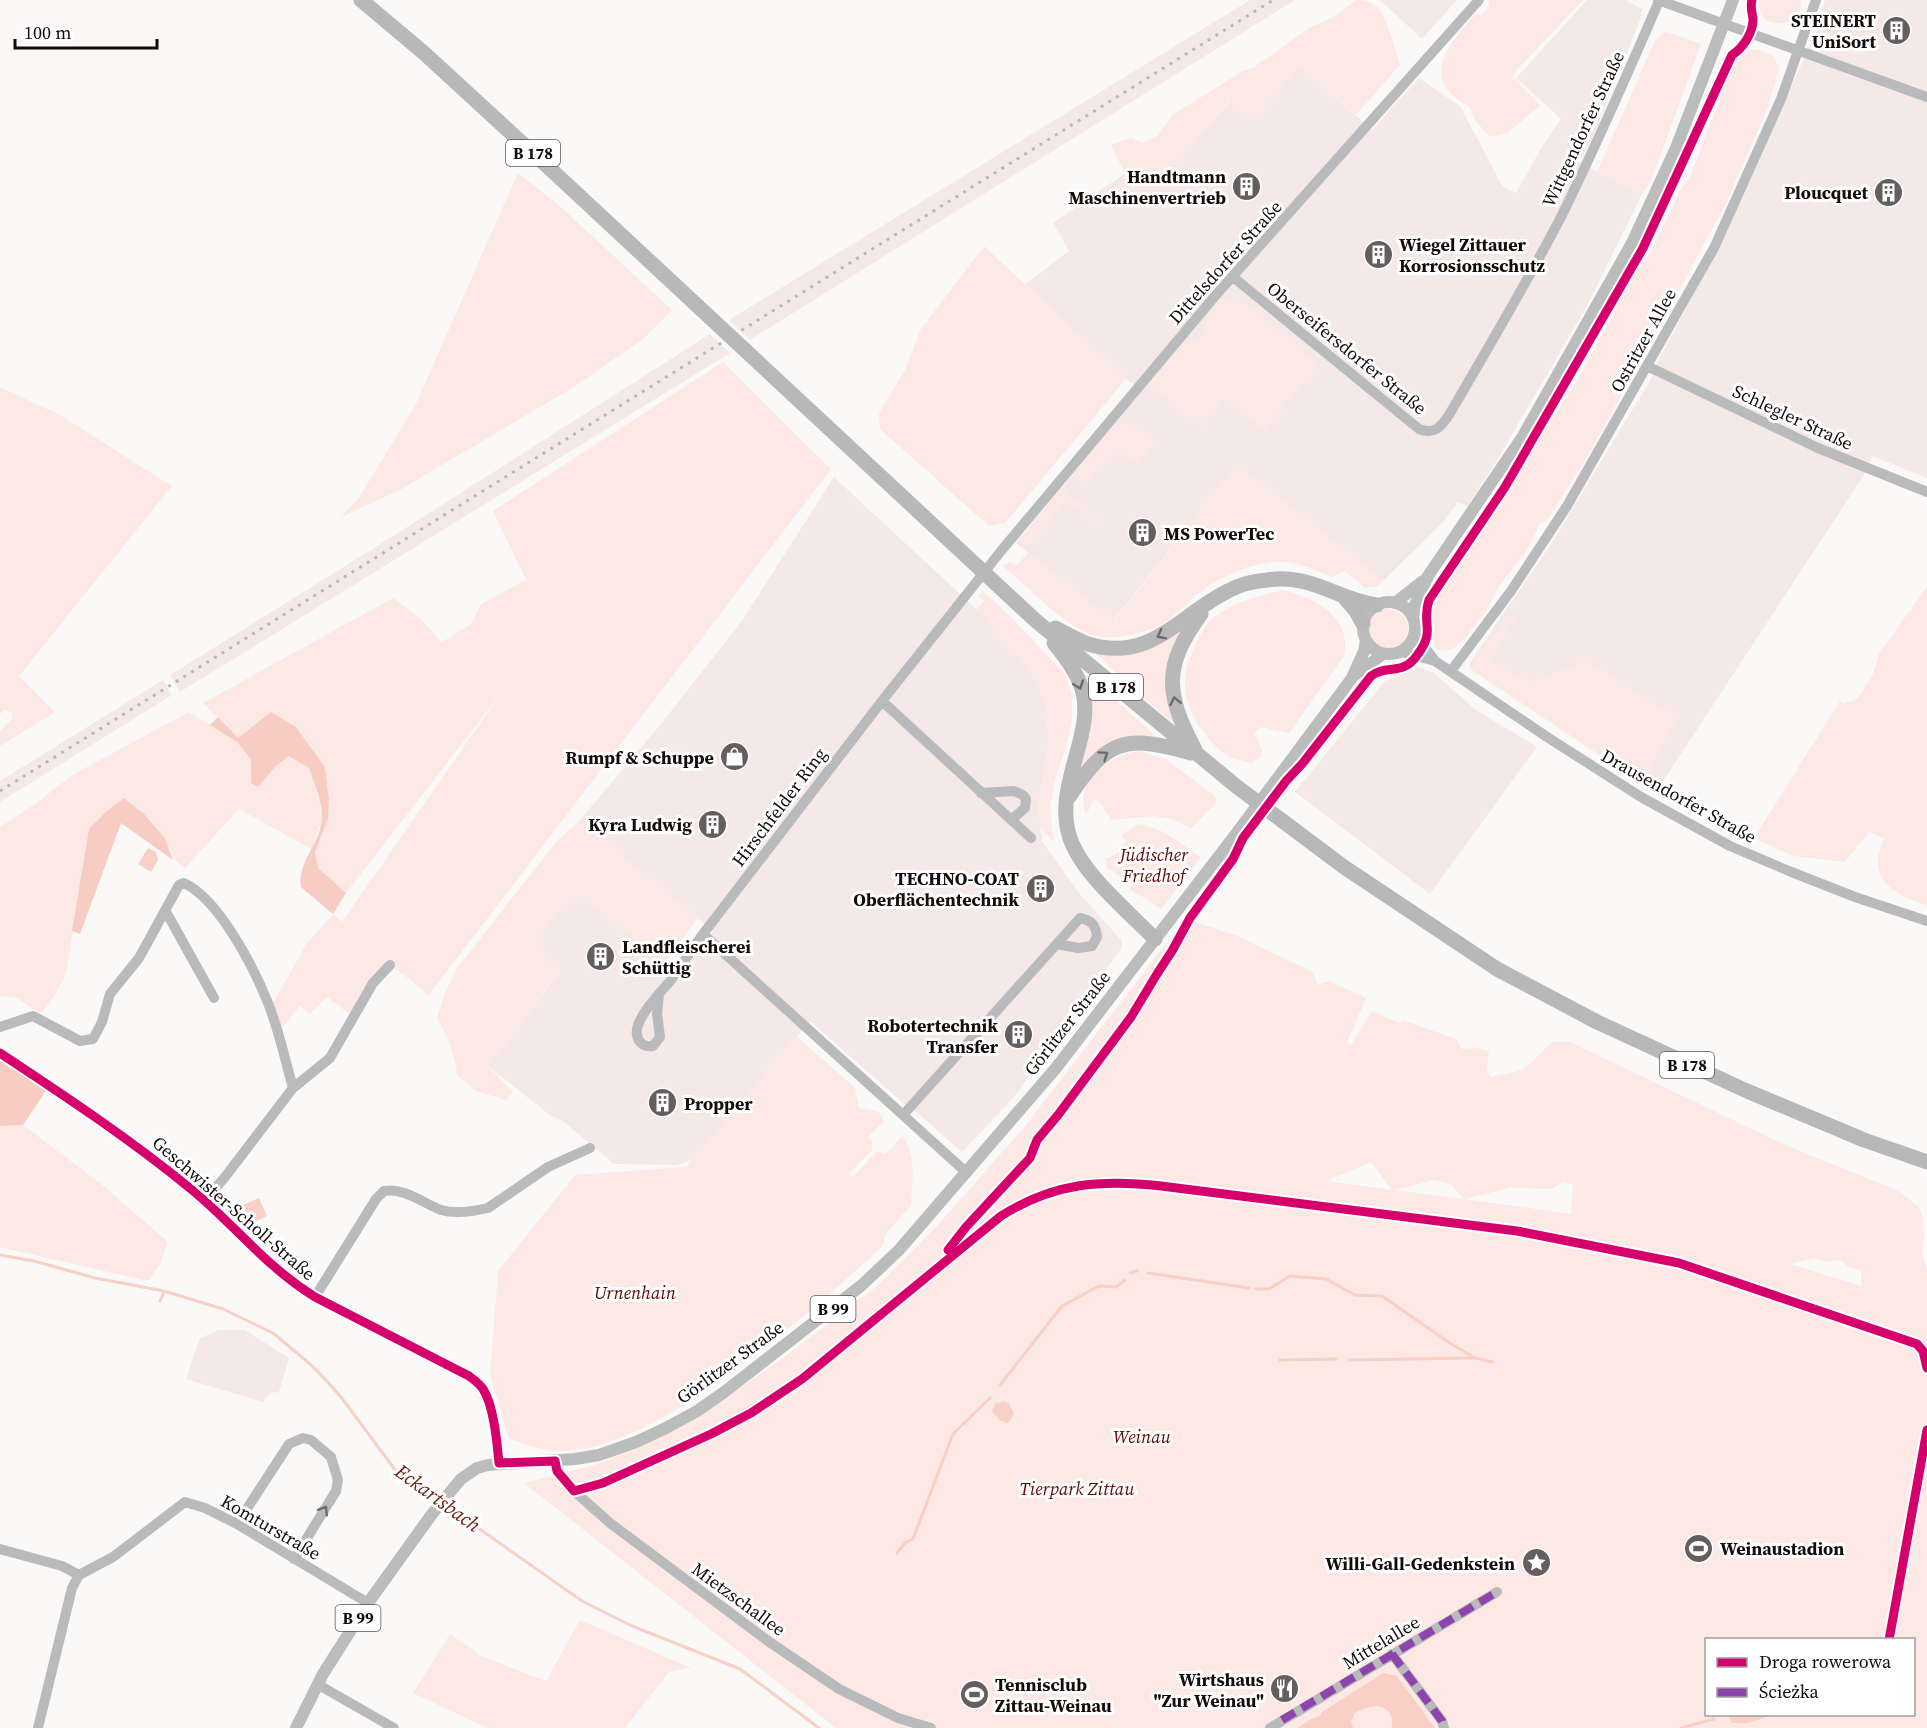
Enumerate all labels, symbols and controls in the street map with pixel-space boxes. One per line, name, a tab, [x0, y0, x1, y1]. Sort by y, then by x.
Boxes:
place label: STEINERT UniSort	[1791, 8, 1877, 54]
scale bar	[15, 12, 158, 50]
building icon: STEINERT UniSort	[1881, 14, 1913, 46]
text: 100 m	[24, 20, 71, 45]
street label: Wittgendorfer Straße	[1536, 47, 1630, 211]
road number: B 178	[506, 140, 560, 166]
place label: Handtmann Maschinenvertrieb	[1068, 164, 1226, 210]
building icon: Handtmann Maschinenvertrieb	[1231, 170, 1263, 202]
building icon: Ploucquet	[1873, 176, 1905, 208]
place label: Ploucquet	[1784, 180, 1869, 205]
street label: Dittelsdorfer Straße	[1163, 195, 1287, 329]
place label: Wiegel Zittauer Korrosionsschutz	[1399, 232, 1546, 278]
building icon: Wiegel Zittauer Korrosionsschutz	[1362, 238, 1394, 270]
street label: Oberseifersdorfer Straße	[1262, 276, 1432, 420]
street label: Ostritzer Allee	[1604, 283, 1682, 397]
street label: Schlegler Straße	[1729, 378, 1857, 456]
building icon: MS PowerTec	[1127, 517, 1159, 549]
place label: MS PowerTec	[1164, 521, 1274, 546]
one-way arrow	[1156, 628, 1167, 640]
road number: B 178	[1089, 674, 1143, 700]
one-way arrow	[1072, 679, 1085, 690]
one-way arrow	[1169, 697, 1182, 707]
shop icon: Rumpf & Schuppe	[719, 741, 751, 773]
street label: Hirschfelder Ring	[726, 742, 832, 872]
street label: Drausendorfer Straße	[1597, 743, 1761, 849]
place label: Rumpf & Schuppe	[565, 745, 714, 770]
one-way arrow	[1097, 751, 1108, 762]
building icon: Kyra Ludwig	[697, 808, 729, 840]
place label: Kyra Ludwig	[588, 812, 692, 837]
park label: Jüdischer Friedhof	[1117, 842, 1189, 888]
place label: TECHNO-COAT Oberflächentechnik	[853, 866, 1020, 912]
building icon: TECHNO-COAT Oberflächentechnik	[1024, 872, 1056, 904]
place label: Landfleischerei Schüttig	[622, 934, 751, 980]
building icon: Landfleischerei Schüttig	[585, 940, 617, 972]
street label: Görlitzer Straße	[1018, 965, 1116, 1081]
place label: Robotertechnik Transfer	[867, 1013, 999, 1059]
building icon: Robotertechnik Transfer	[1003, 1019, 1035, 1051]
road number: B 178	[1660, 1052, 1714, 1078]
building icon: Propper	[647, 1087, 679, 1119]
place label: Propper	[684, 1091, 753, 1116]
street label: Geschwister-Scholl-Straße	[147, 1130, 321, 1286]
park label: Urnenhain	[594, 1280, 676, 1305]
road number: B 99	[810, 1296, 856, 1322]
street label: Görlitzer Straße	[671, 1315, 789, 1409]
park label: Weinau	[1113, 1424, 1172, 1449]
water label: Eckartsbach	[389, 1457, 487, 1539]
park label: Tierpark Zittau	[1019, 1476, 1135, 1501]
street label: Komturstraße	[216, 1488, 326, 1566]
one-way arrow	[317, 1505, 328, 1516]
sports icon: Weinaustadion	[1683, 1532, 1715, 1564]
place label: Weinaustadion	[1720, 1536, 1844, 1561]
place icon: Willi-Gall-Gedenkstein	[1520, 1547, 1552, 1579]
place label: Willi-Gall-Gedenkstein	[1325, 1551, 1515, 1576]
street label: Mietzschallee	[687, 1556, 791, 1642]
road number: B 99	[336, 1605, 380, 1631]
street label: Mittelallee	[1338, 1609, 1424, 1675]
legend	[1705, 1638, 1915, 1716]
text: Droga rowerowa	[1759, 1649, 1892, 1674]
place label: Wirtshaus "Zur Weinau"	[1153, 1667, 1264, 1713]
place label: Tennisclub Zittau-Weinau	[995, 1672, 1112, 1718]
restaurant icon: Wirtshaus "Zur Weinau"	[1269, 1673, 1301, 1705]
sports icon: Tennisclub Zittau-Weinau	[958, 1678, 990, 1710]
text: Ścieżka	[1759, 1679, 1820, 1704]

